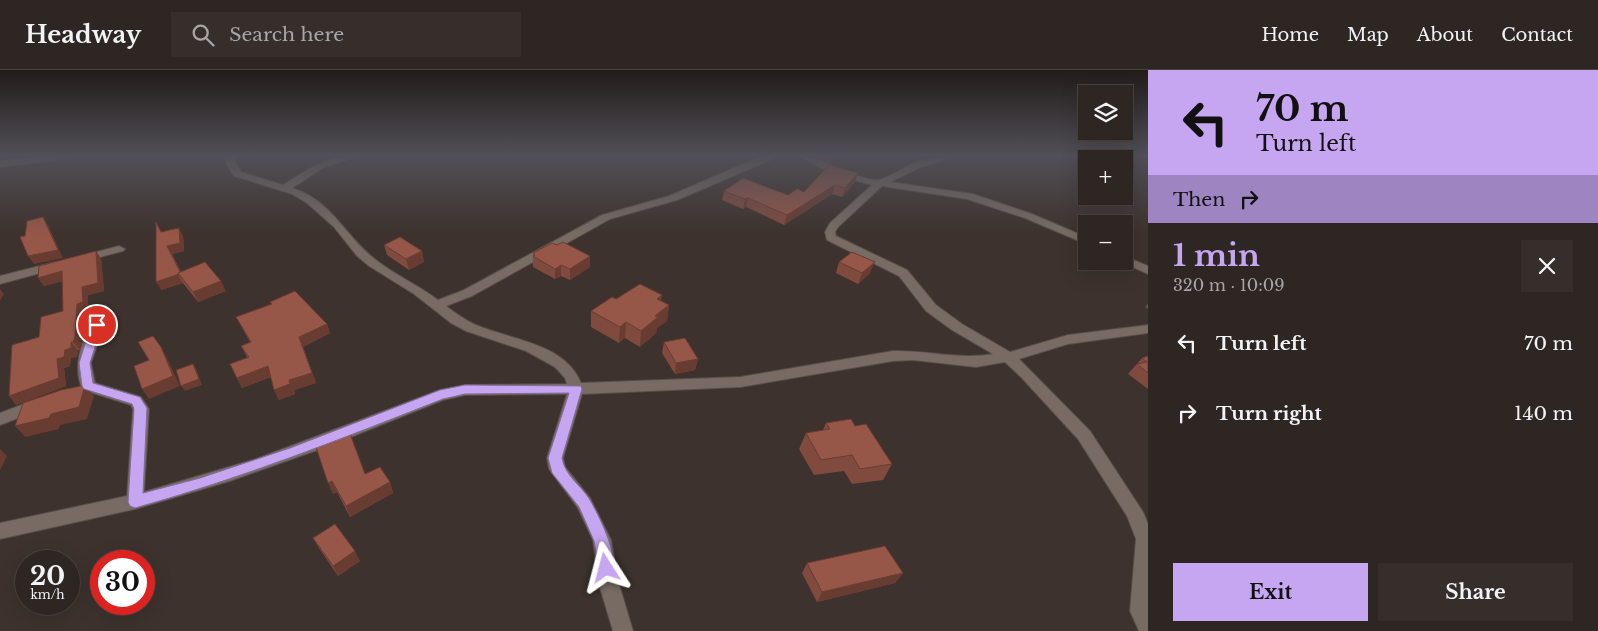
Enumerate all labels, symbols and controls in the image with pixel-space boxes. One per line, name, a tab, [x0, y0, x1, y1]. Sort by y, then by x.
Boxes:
search box	[171, 12, 521, 57]
text: Headway	[25, 20, 141, 49]
icon: search	[189, 21, 217, 49]
text: Search here	[229, 23, 344, 46]
text: Home	[1261, 24, 1319, 46]
text: Map	[1347, 24, 1389, 46]
text: About	[1417, 24, 1473, 46]
text: Contact	[1501, 24, 1573, 46]
map controls	[1078, 85, 1133, 270]
button: layers	[1078, 85, 1133, 140]
text: 70 m	[1256, 87, 1349, 130]
icon: left	[1173, 90, 1238, 155]
text: Turn left	[1256, 130, 1356, 157]
button: +	[1078, 150, 1133, 205]
icon: right	[1235, 185, 1263, 213]
text: Then	[1173, 188, 1225, 211]
button: −	[1078, 215, 1133, 270]
text: 1 min	[1173, 237, 1260, 274]
button: close	[1521, 240, 1573, 292]
text: 320 m · 10:09	[1173, 275, 1284, 295]
pin	[76, 304, 118, 346]
icon: arrive	[83, 311, 111, 339]
icon: left	[1173, 329, 1201, 357]
text: Turn left	[1216, 332, 1307, 355]
text: 70 m	[1524, 332, 1573, 355]
icon: right	[1173, 399, 1201, 427]
text: Turn right	[1216, 402, 1322, 425]
text: 140 m	[1514, 402, 1573, 425]
position arrow	[579, 541, 631, 593]
speed limit sign: 30	[90, 550, 155, 615]
text: 20	[30, 561, 65, 592]
button: Exit	[1173, 563, 1368, 621]
button: Share	[1378, 563, 1573, 621]
text: km/h	[30, 587, 65, 602]

